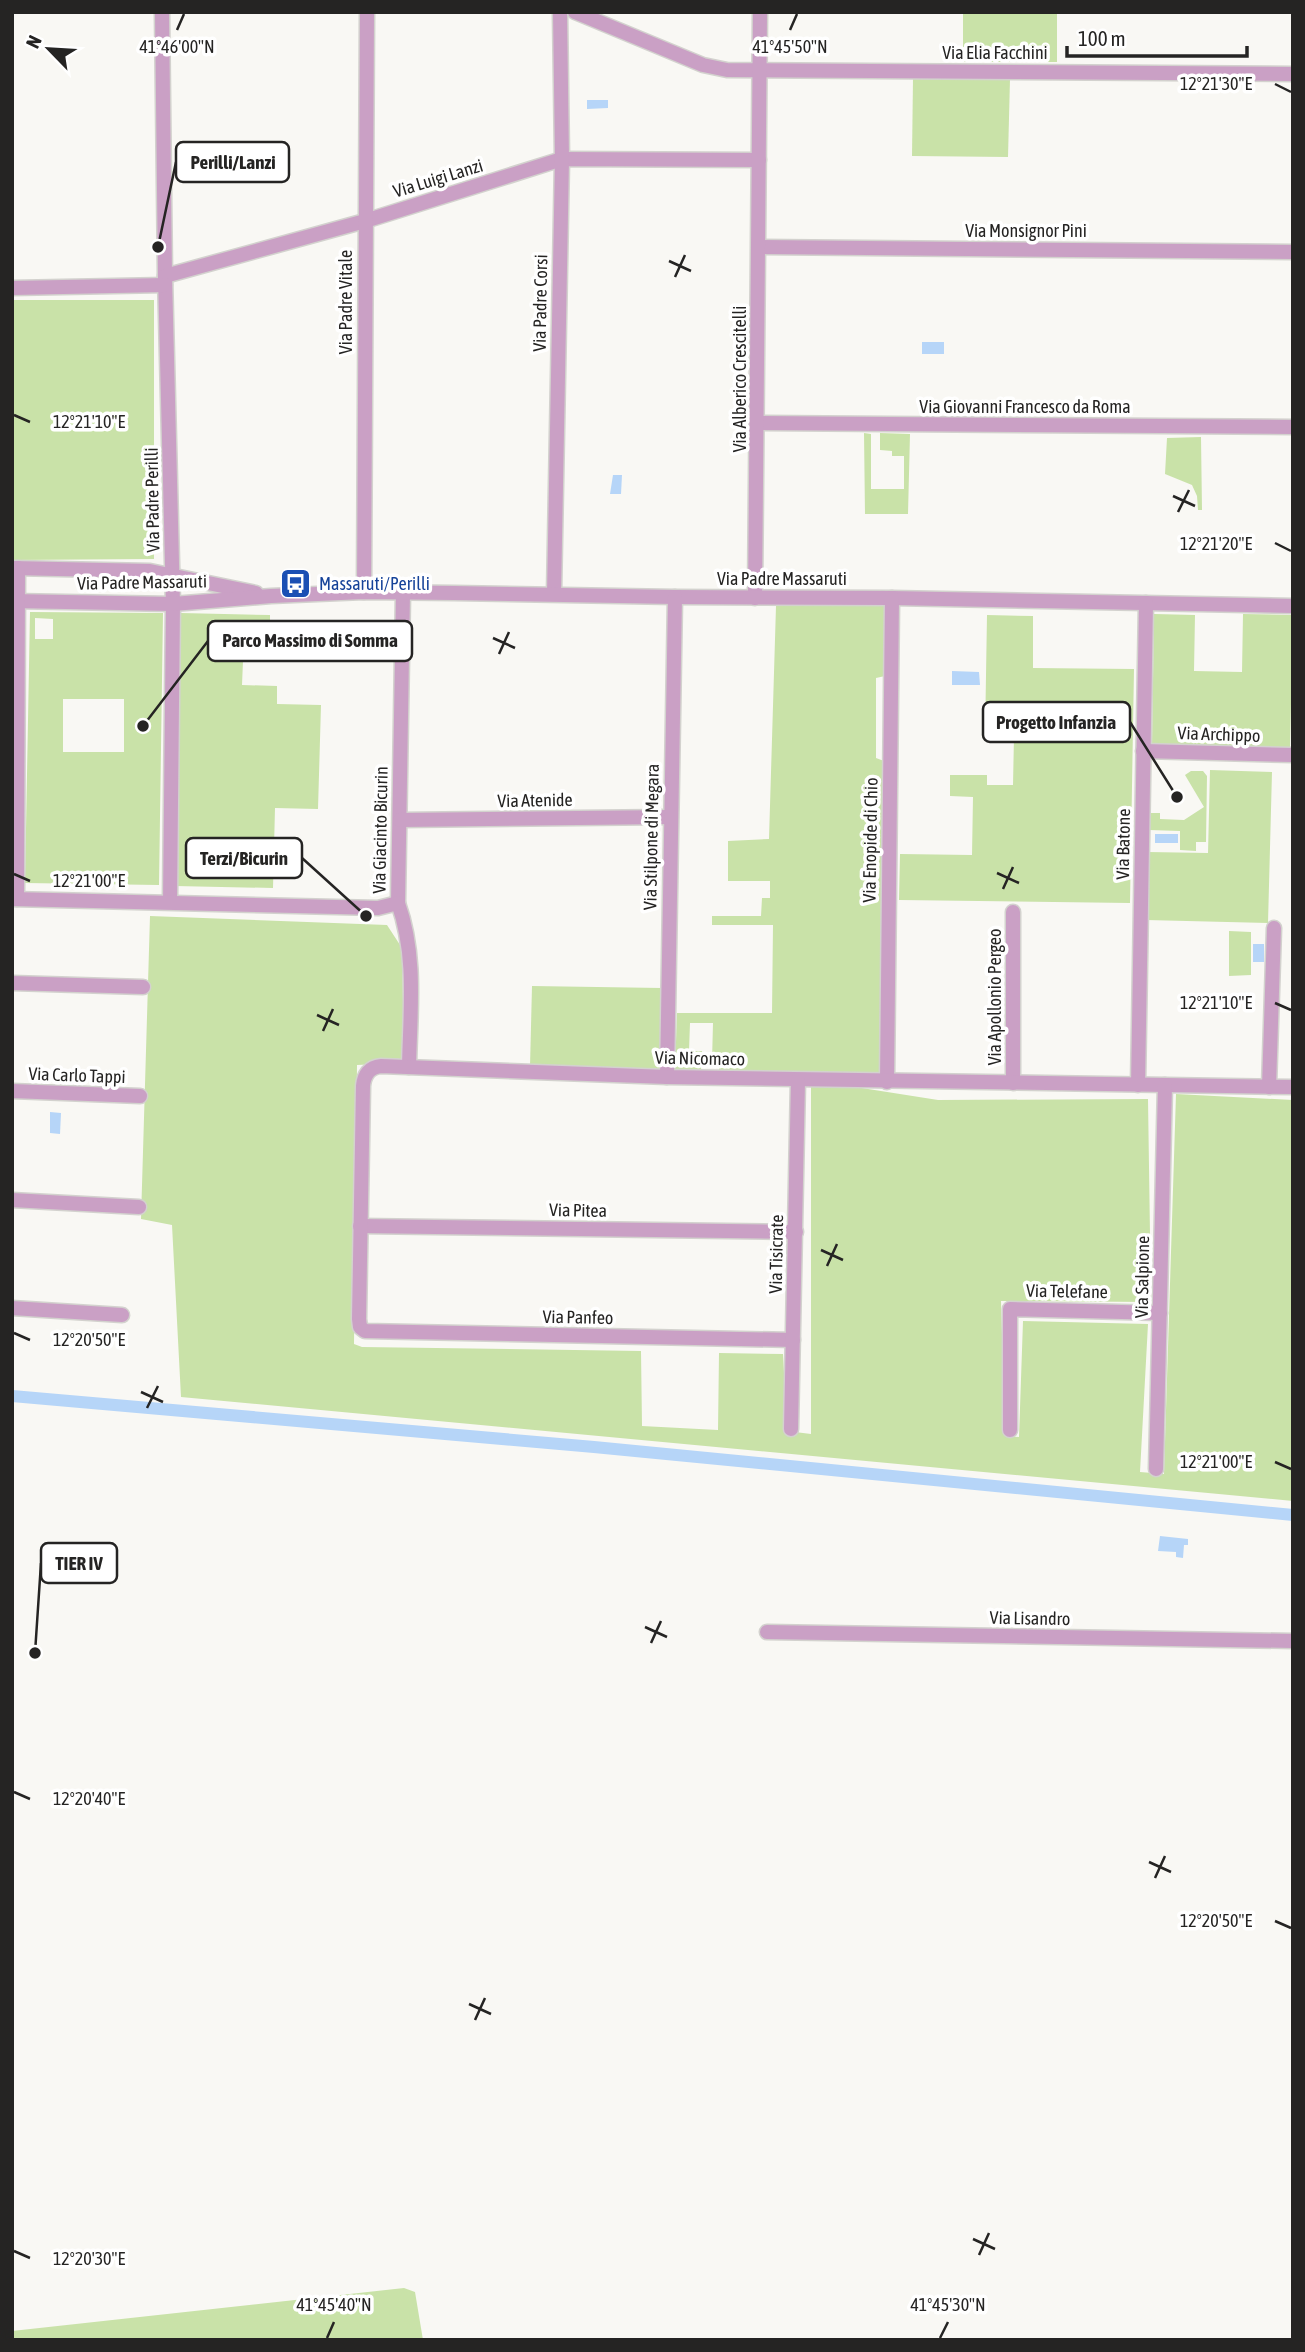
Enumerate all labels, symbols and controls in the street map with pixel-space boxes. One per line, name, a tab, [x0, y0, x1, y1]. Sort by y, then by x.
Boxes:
north arrow	[14, 14, 84, 84]
scale bar	[1067, 14, 1247, 58]
text: 100 m	[1078, 26, 1126, 50]
text: N	[21, 32, 46, 52]
text: 41°46'00"N	[139, 36, 215, 57]
text: 41°45'50"N	[752, 36, 828, 57]
street label: Via Elia Facchini	[942, 42, 1048, 63]
text: 12°21'30"E	[1180, 73, 1252, 94]
callout: Perilli/Lanzi	[176, 142, 289, 182]
text: Perilli/Lanzi	[190, 151, 276, 173]
street label: Via Luigi Lanzi	[391, 154, 485, 202]
street label: Via Monsignor Pini	[965, 220, 1087, 241]
street label: Via Padre Vitale	[335, 250, 356, 354]
street label: Via Padre Corsi	[529, 254, 551, 352]
street label: Via Alberico Crescitelli	[729, 306, 750, 452]
street label: Via Giovanni Francesco da Roma	[919, 396, 1131, 417]
text: 12°21'10"E	[53, 411, 125, 432]
street label: Via Padre Perilli	[141, 447, 163, 553]
text: 12°21'20"E	[1180, 533, 1252, 554]
bus stop icon: Massaruti/Perilli	[279, 566, 313, 600]
street label: Via Padre Massaruti	[717, 568, 847, 589]
street label: Via Padre Massaruti	[77, 570, 207, 594]
place label: Massaruti/Perilli	[319, 573, 430, 594]
callout: Parco Massimo di Somma	[208, 621, 412, 661]
text: Parco Massimo di Somma	[222, 629, 398, 651]
callout: Progetto Infanzia	[983, 702, 1130, 742]
text: Progetto Infanzia	[996, 711, 1116, 733]
street label: Via Archippo	[1177, 722, 1261, 746]
street label: Via Stilpone di Megara	[639, 764, 663, 910]
street label: Via Giacinto Bicurin	[368, 766, 392, 894]
street label: Via Enopide di Chio	[858, 777, 882, 903]
street label: Via Atenide	[497, 789, 573, 811]
street label: Via Batone	[1112, 808, 1134, 880]
callout: Terzi/Bicurin	[186, 838, 302, 878]
text: Terzi/Bicurin	[200, 847, 288, 869]
text: 12°21'00"E	[53, 870, 125, 891]
street label: Via Apollonio Pergeo	[984, 929, 1005, 1065]
text: 12°21'10"E	[1180, 992, 1252, 1013]
street label: Via Nicomaco	[655, 1047, 745, 1069]
street label: Via Carlo Tappi	[28, 1063, 126, 1087]
street label: Via Pitea	[549, 1199, 607, 1221]
street label: Via Tisicrate	[765, 1214, 787, 1294]
street label: Via Salpione	[1131, 1236, 1153, 1318]
street label: Via Telefane	[1026, 1280, 1108, 1302]
street label: Via Panfeo	[542, 1306, 614, 1328]
text: 12°20'50"E	[53, 1329, 125, 1350]
text: 12°21'00"E	[1180, 1451, 1252, 1472]
callout: TIER IV	[41, 1543, 117, 1583]
text: TIER IV	[55, 1552, 103, 1574]
street label: Via Lisandro	[989, 1607, 1071, 1629]
text: 12°20'40"E	[53, 1788, 125, 1809]
text: 12°20'50"E	[1180, 1910, 1252, 1931]
text: 12°20'30"E	[53, 2248, 125, 2269]
text: 41°45'40"N	[296, 2294, 372, 2315]
text: 41°45'30"N	[910, 2294, 986, 2315]

